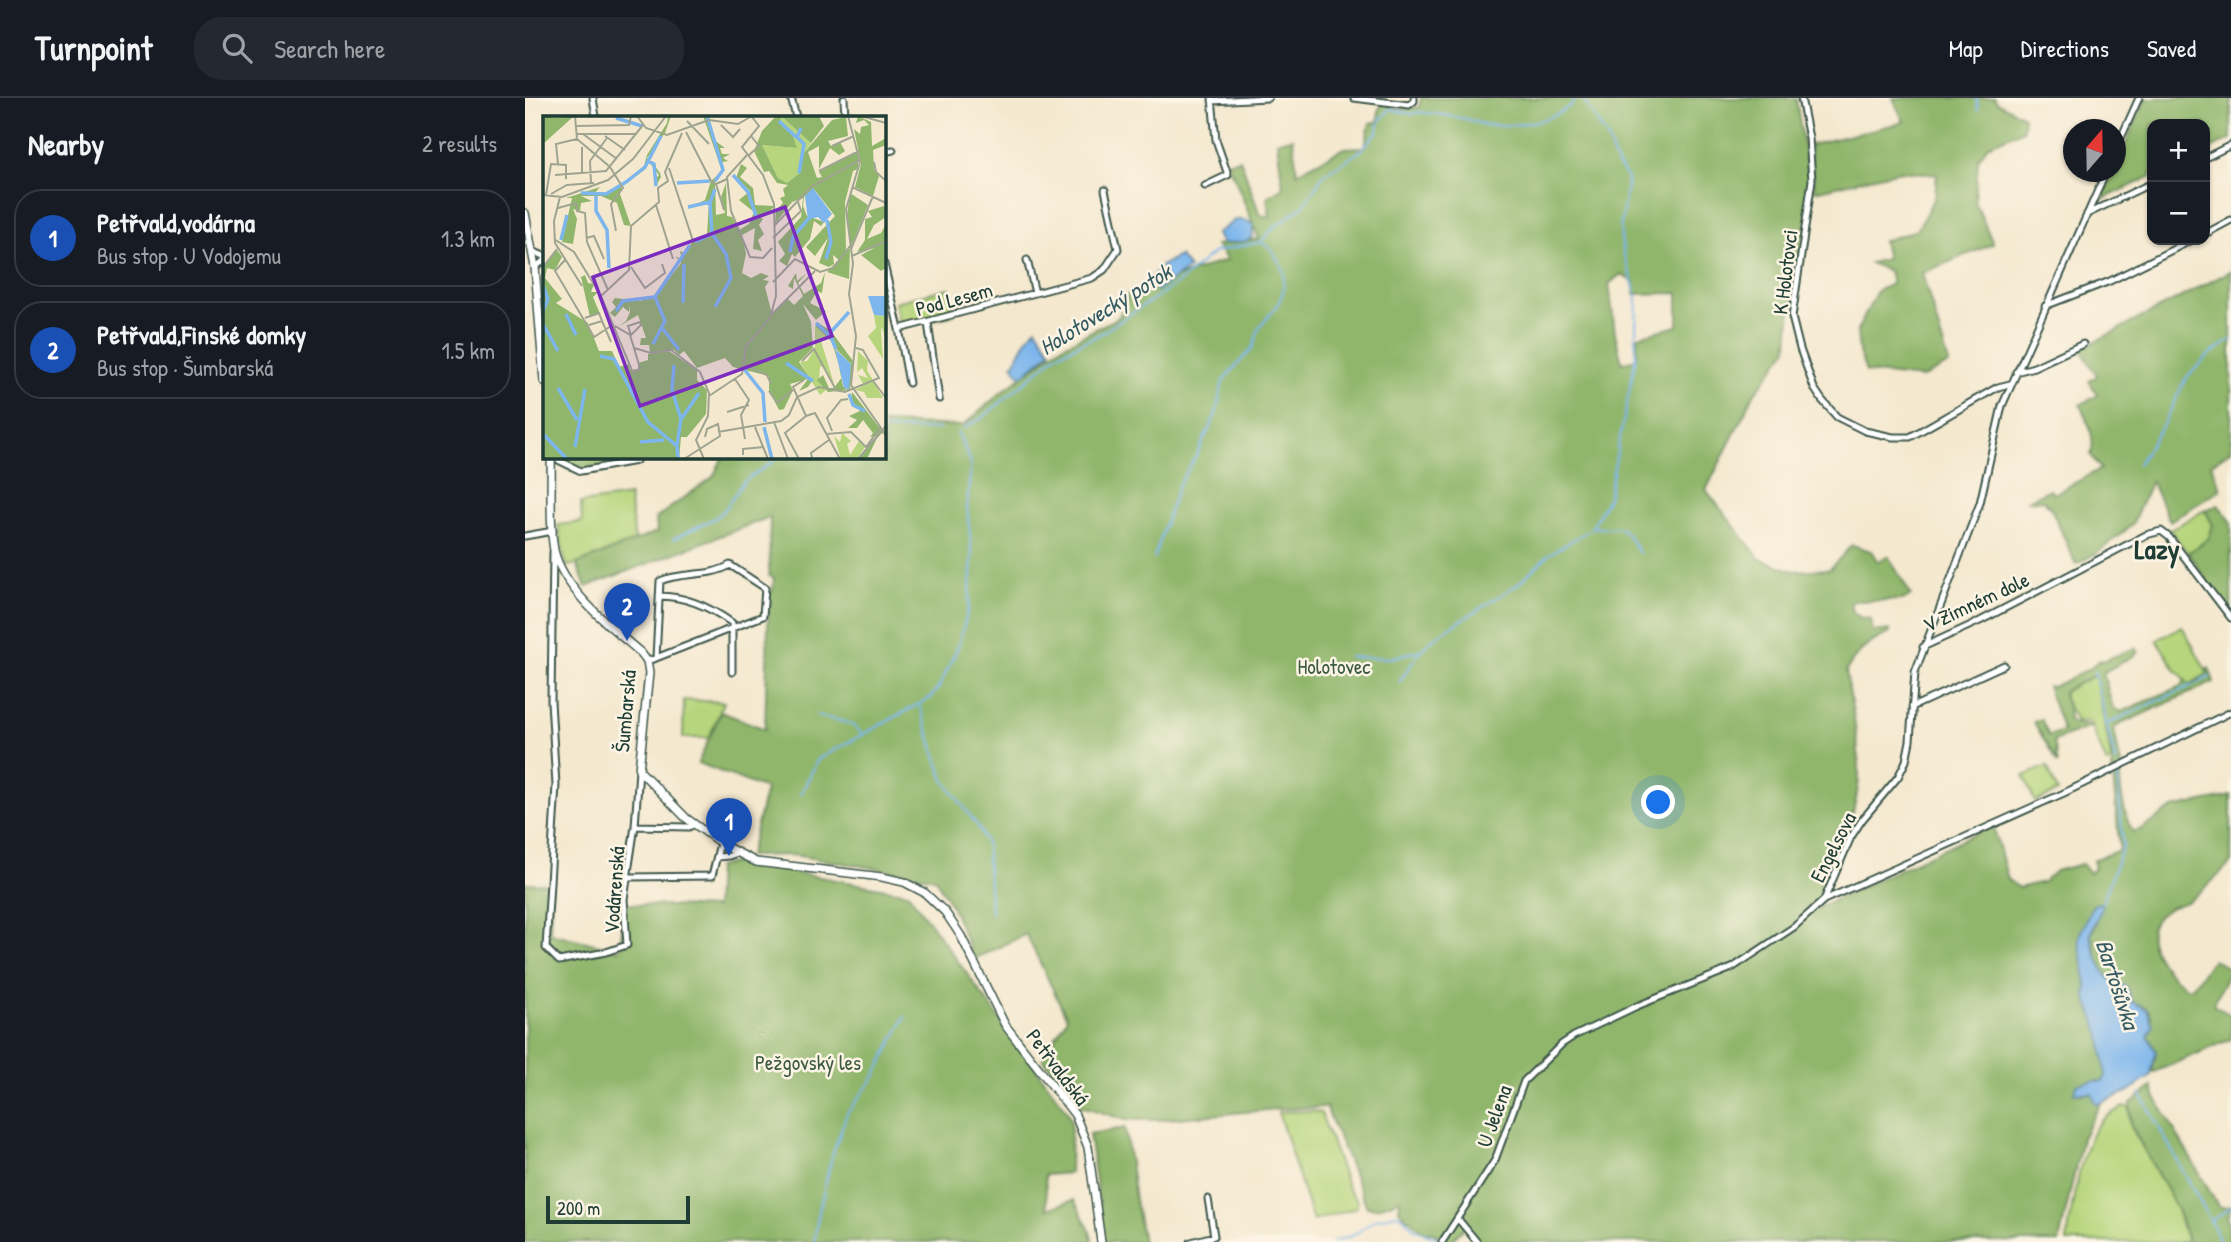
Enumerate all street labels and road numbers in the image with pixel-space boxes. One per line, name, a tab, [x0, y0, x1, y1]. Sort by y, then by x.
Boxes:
street label: K Holotovci	[1765, 228, 1805, 316]
street label: Pod Lesem	[912, 275, 996, 323]
street label: V Zimném dole	[1918, 565, 2034, 639]
street label: Šumbarská	[607, 669, 643, 753]
street label: Engelsova	[1803, 807, 1863, 887]
street label: Vodárenská	[596, 845, 632, 935]
street label: Petřvaldská	[1020, 1023, 1096, 1111]
street label: U Jelena	[1469, 1081, 1519, 1151]

